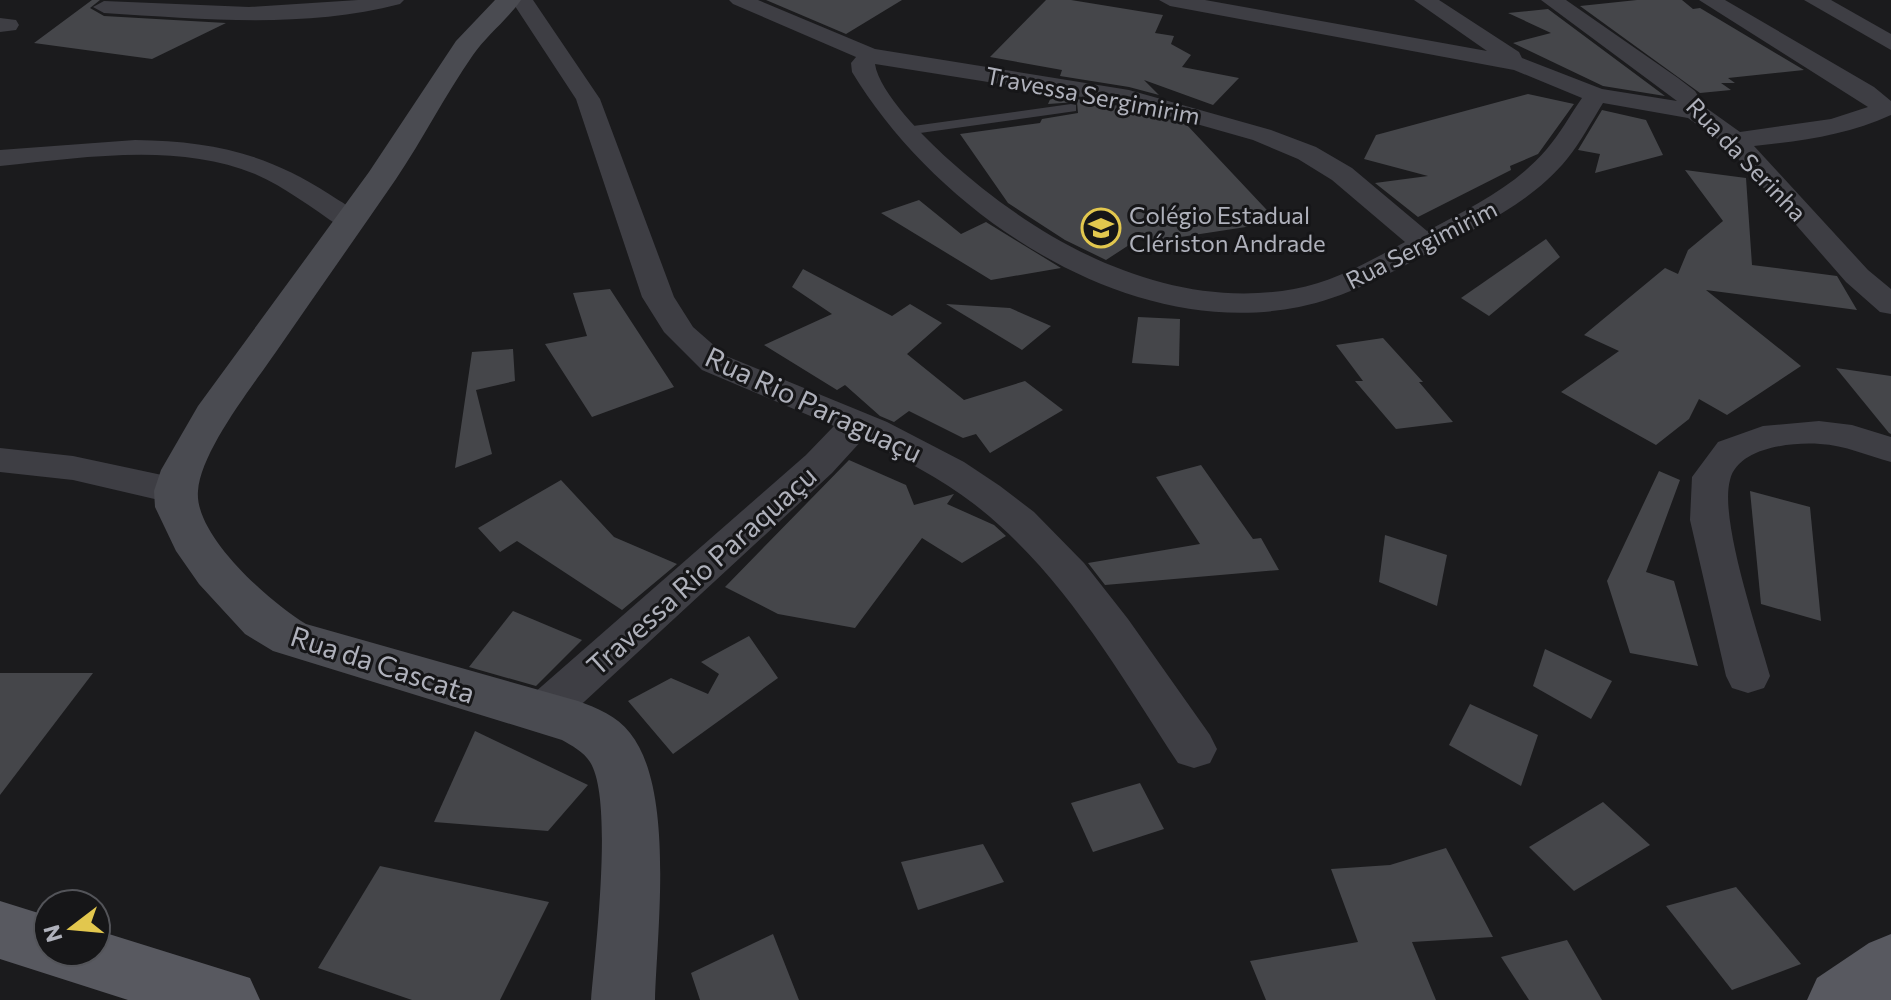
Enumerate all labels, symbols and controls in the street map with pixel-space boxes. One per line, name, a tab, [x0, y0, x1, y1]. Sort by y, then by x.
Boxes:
street label: Travessa Sergimirim	[983, 60, 1203, 130]
street label: Rua da Serinha	[1681, 91, 1813, 227]
street label: Rua Sergimirim	[1341, 193, 1501, 295]
place label: Colégio Estadual Clériston Andrade	[1129, 200, 1326, 257]
school or university icon: Colégio Estadual Clériston Andrade	[1080, 207, 1122, 249]
street label: Rua Rio Paraguaçu	[700, 339, 928, 469]
street label: Travessa Rio Paraquaçu	[579, 458, 823, 682]
street label: Rua da Cascata	[287, 618, 479, 710]
north arrow	[32, 888, 112, 968]
text: N	[37, 922, 68, 945]

